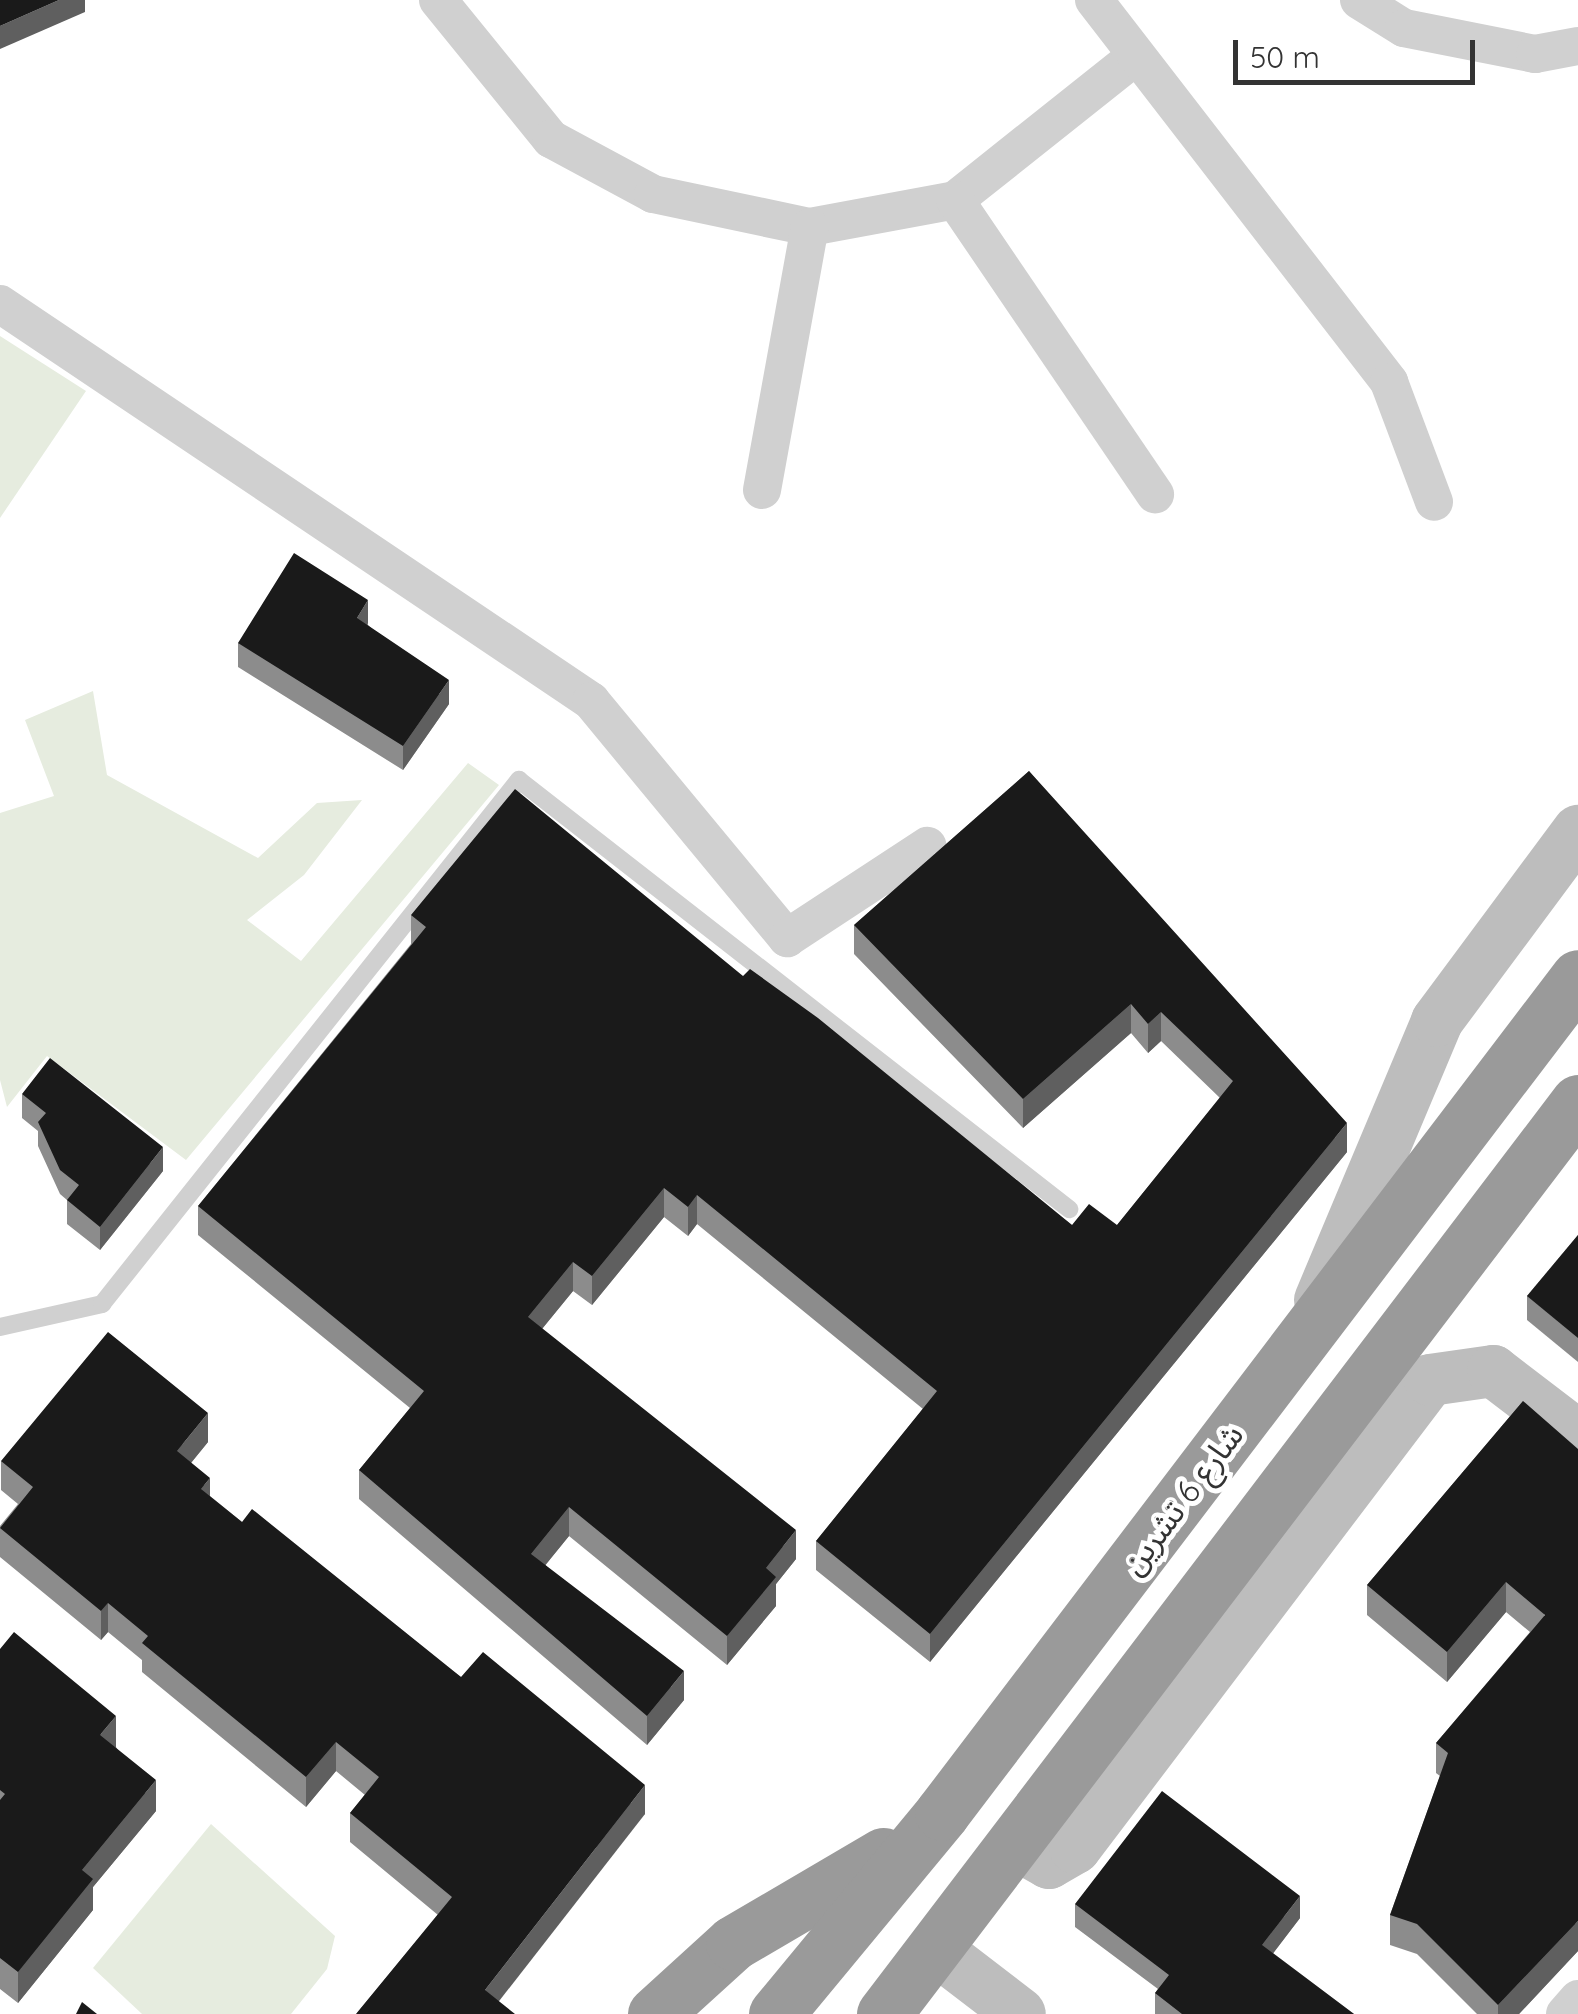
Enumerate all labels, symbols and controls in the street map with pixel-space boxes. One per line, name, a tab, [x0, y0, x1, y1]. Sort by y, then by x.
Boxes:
scale bar	[1238, 20, 1480, 82]
text: 50 m	[1250, 38, 1320, 76]
street label: شارع 6 تشرين	[1113, 1416, 1251, 1582]

